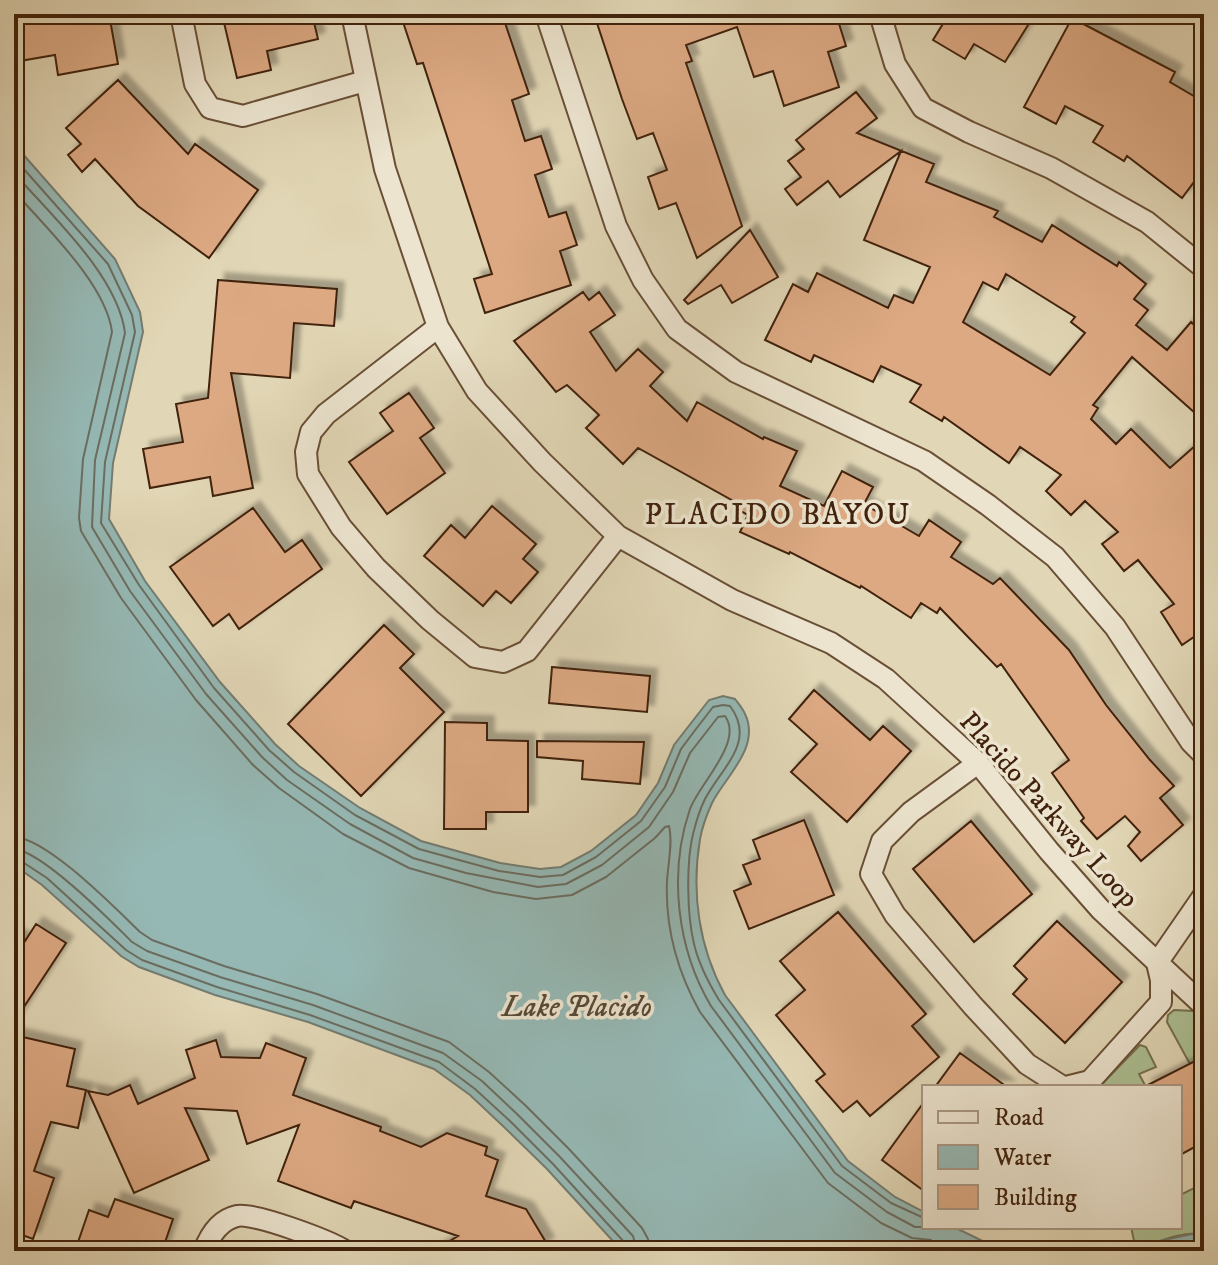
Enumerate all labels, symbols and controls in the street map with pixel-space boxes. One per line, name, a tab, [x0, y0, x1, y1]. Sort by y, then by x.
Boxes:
district label: PLACIDO BAYOU	[645, 497, 911, 534]
street label: Placido Parkway Loop	[952, 705, 1146, 915]
water label: Lake Placido	[500, 989, 652, 1026]
legend	[922, 1085, 1182, 1229]
text: Road	[994, 1103, 1044, 1133]
text: Water	[993, 1143, 1051, 1173]
text: Building	[994, 1183, 1077, 1213]

